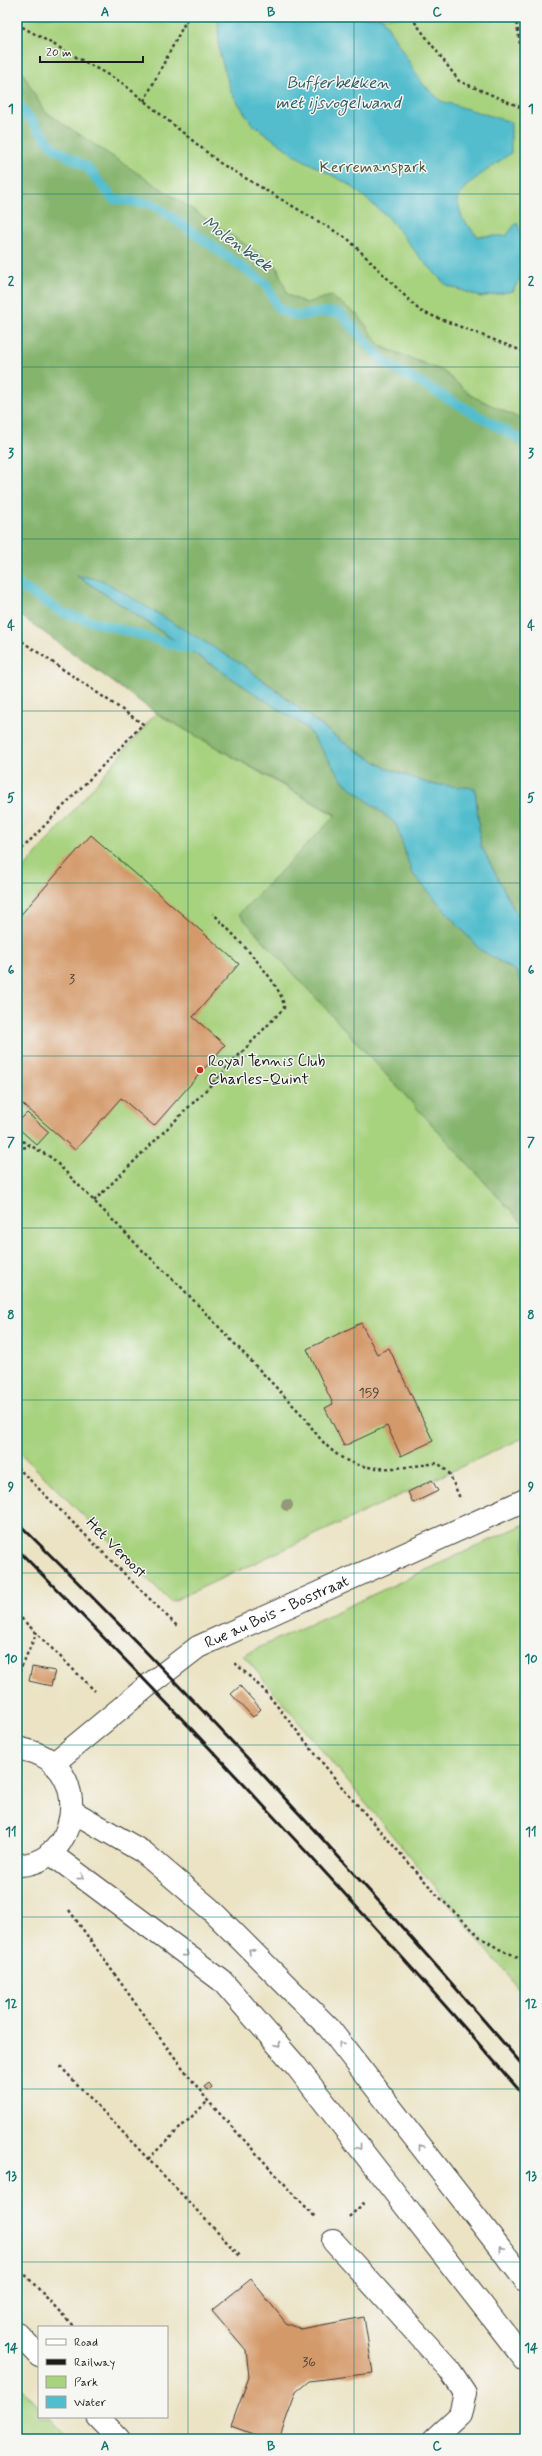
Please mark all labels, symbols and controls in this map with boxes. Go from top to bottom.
text: A [101,4,109,21]
text: B [267,4,276,21]
text: C [432,4,442,21]
scale bar [40,38,143,64]
text: 20 m [46,45,72,61]
water label: Bufferbekken met ijsvogelwand [276,72,403,116]
text: 1 [8,101,14,118]
text: 1 [528,101,534,118]
park label: Kerremanspark [319,157,427,178]
water label: Molenbeek [198,211,277,278]
text: 2 [8,273,15,290]
text: 2 [528,273,535,290]
text: 3 [8,445,14,462]
text: 3 [528,445,534,462]
text: 4 [7,618,15,635]
text: 4 [527,618,535,635]
text: 5 [7,790,15,807]
text: 5 [527,790,535,807]
text: 6 [8,962,15,979]
text: 6 [528,962,535,979]
house number: 3 [69,970,75,988]
place label: Royal Tennis Club Charles-Quint [208,1051,326,1090]
marker: Royal Tennis Club Charles-Quint [195,1065,205,1075]
text: 7 [7,1134,15,1151]
text: 7 [527,1134,535,1151]
text: 8 [7,1307,15,1324]
text: 8 [527,1307,535,1324]
house number: 159 [358,1384,380,1402]
text: 9 [8,1479,15,1496]
text: 9 [528,1479,535,1496]
street label: Het Veroost [81,1513,151,1583]
street label: Rue au Bois - Bosstraat [201,1570,352,1653]
text: 10 [4,1651,18,1668]
text: 10 [524,1651,538,1668]
text: 11 [5,1824,17,1841]
text: 11 [525,1824,537,1841]
one-way arrow [77,1872,84,1879]
one-way arrow [248,1948,256,1956]
one-way arrow [181,1950,188,1957]
text: 12 [5,1996,17,2013]
text: 12 [525,1996,537,2013]
one-way arrow [273,2041,280,2048]
one-way arrow [339,2042,346,2049]
one-way arrow [354,2142,361,2149]
one-way arrow [419,2144,426,2151]
text: 13 [5,2168,17,2185]
text: 13 [525,2168,537,2185]
one-way arrow [499,2247,506,2254]
legend [38,2326,168,2418]
text: Road [74,2335,98,2351]
text: 14 [4,2340,18,2357]
text: 14 [524,2340,538,2357]
house number: 36 [302,2353,316,2371]
text: Railway [74,2355,116,2371]
text: Park [74,2375,98,2391]
text: Water [74,2395,106,2411]
text: A [101,2438,109,2455]
text: B [267,2438,276,2455]
text: C [432,2438,442,2455]

